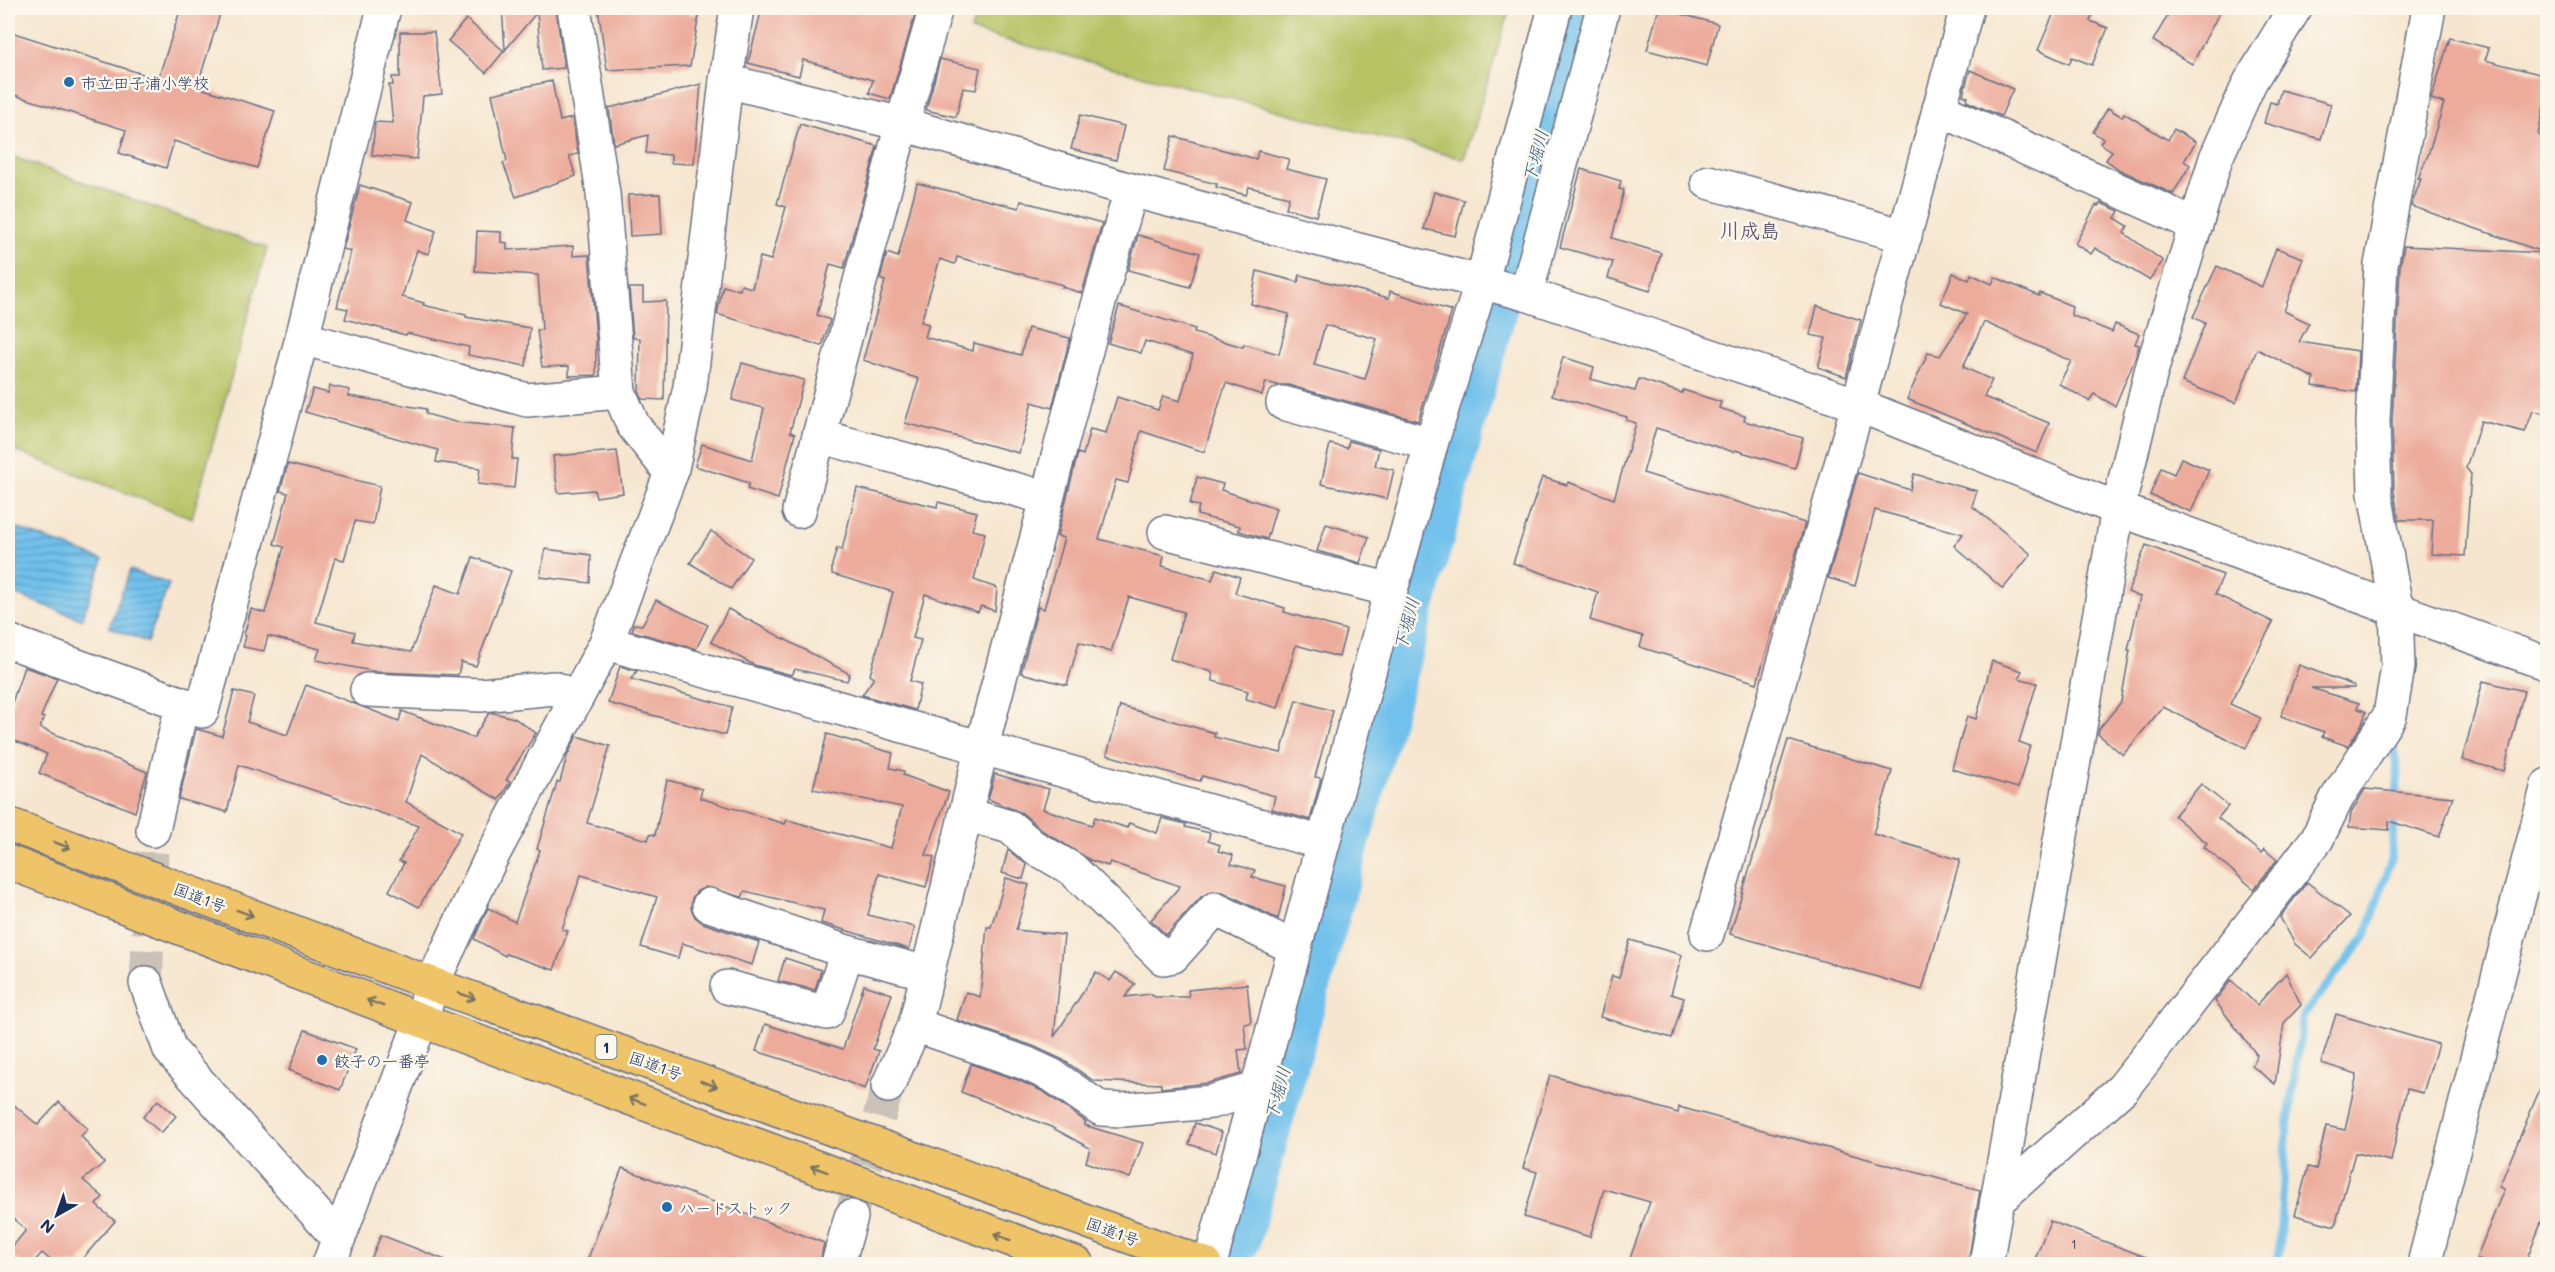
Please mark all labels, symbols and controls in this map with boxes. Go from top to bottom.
place label: 市立田子浦小学校 [81,72,209,93]
marker: 市立田子浦小学校 [62,75,76,89]
water label: 下堀川 [1516,127,1554,185]
district label: 川成島 [1720,217,1780,243]
water label: 下堀川 [1387,595,1425,653]
one-way arrow [52,840,71,851]
street label: 国道1号 [170,877,230,917]
one-way arrow [235,909,254,920]
one-way arrow [457,992,476,1003]
one-way arrow [367,997,385,1008]
road number: 1 [596,1035,616,1059]
street label: 国道1号 [626,1046,686,1084]
place label: 餃子の一番亭 [334,1050,430,1071]
marker: 餃子の一番亭 [315,1053,329,1067]
water label: 下堀川 [1258,1064,1296,1122]
one-way arrow [699,1080,718,1091]
one-way arrow [628,1095,647,1106]
one-way arrow [811,1163,829,1174]
north arrow [27,1185,87,1245]
place label: ハードストック [679,1197,792,1218]
marker: ハードストック [660,1200,674,1214]
street label: 国道1号 [1083,1212,1143,1250]
text: N [36,1215,58,1239]
one-way arrow [993,1230,1012,1241]
house number: 1 [2071,1234,2077,1253]

